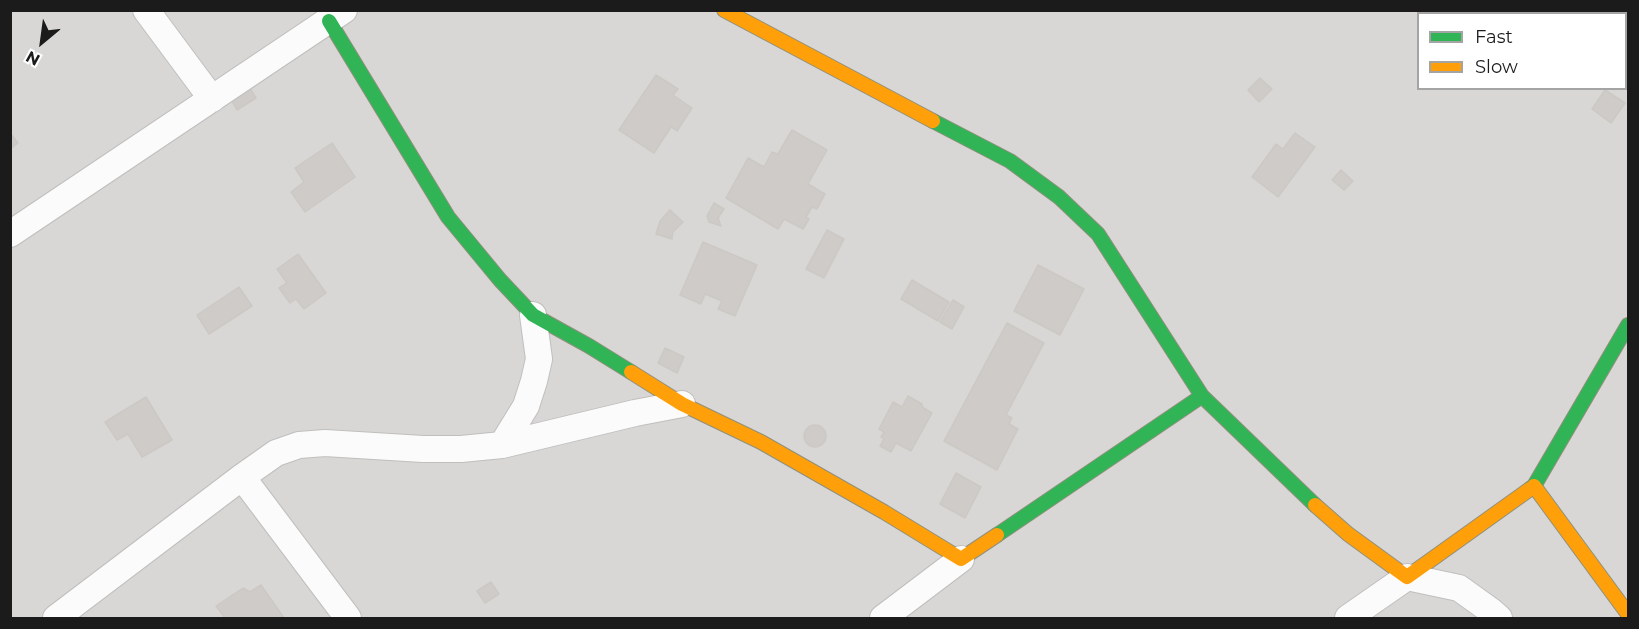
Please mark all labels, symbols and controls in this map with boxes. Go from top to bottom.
north arrow [12,12,72,72]
legend [1417,12,1627,90]
text: Fast [1475,26,1513,48]
text: N [23,47,43,70]
text: Slow [1475,56,1518,78]

